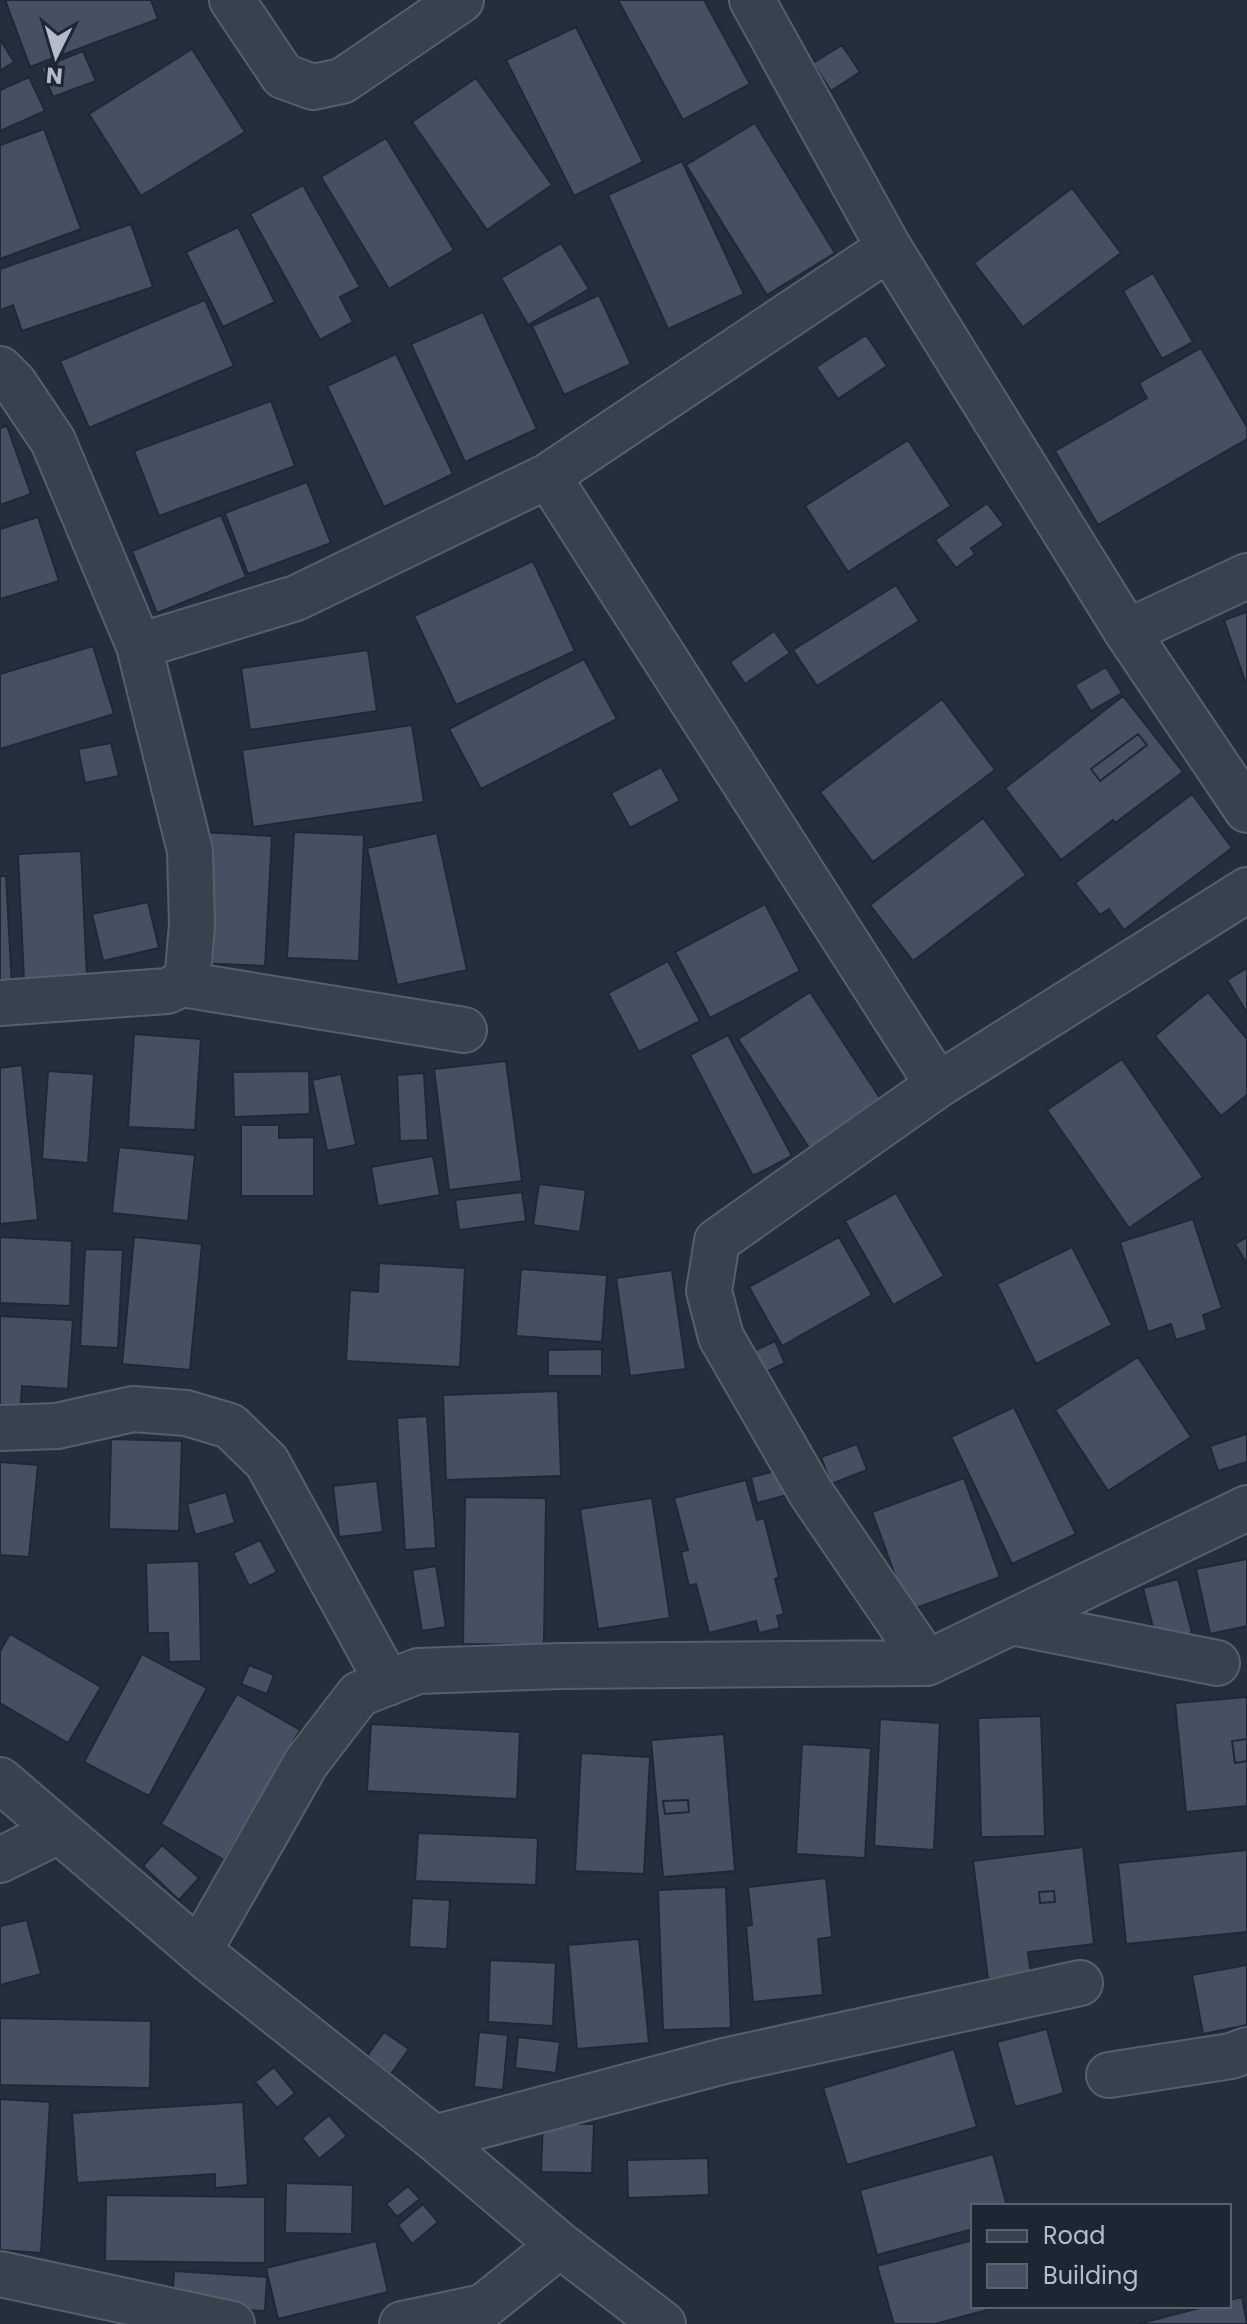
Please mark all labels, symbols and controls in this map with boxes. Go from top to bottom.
north arrow [16,16,96,96]
text: N [45,59,64,92]
legend [971,2204,1231,2308]
text: Road [1043,2219,1105,2252]
text: Building [1043,2259,1139,2292]

